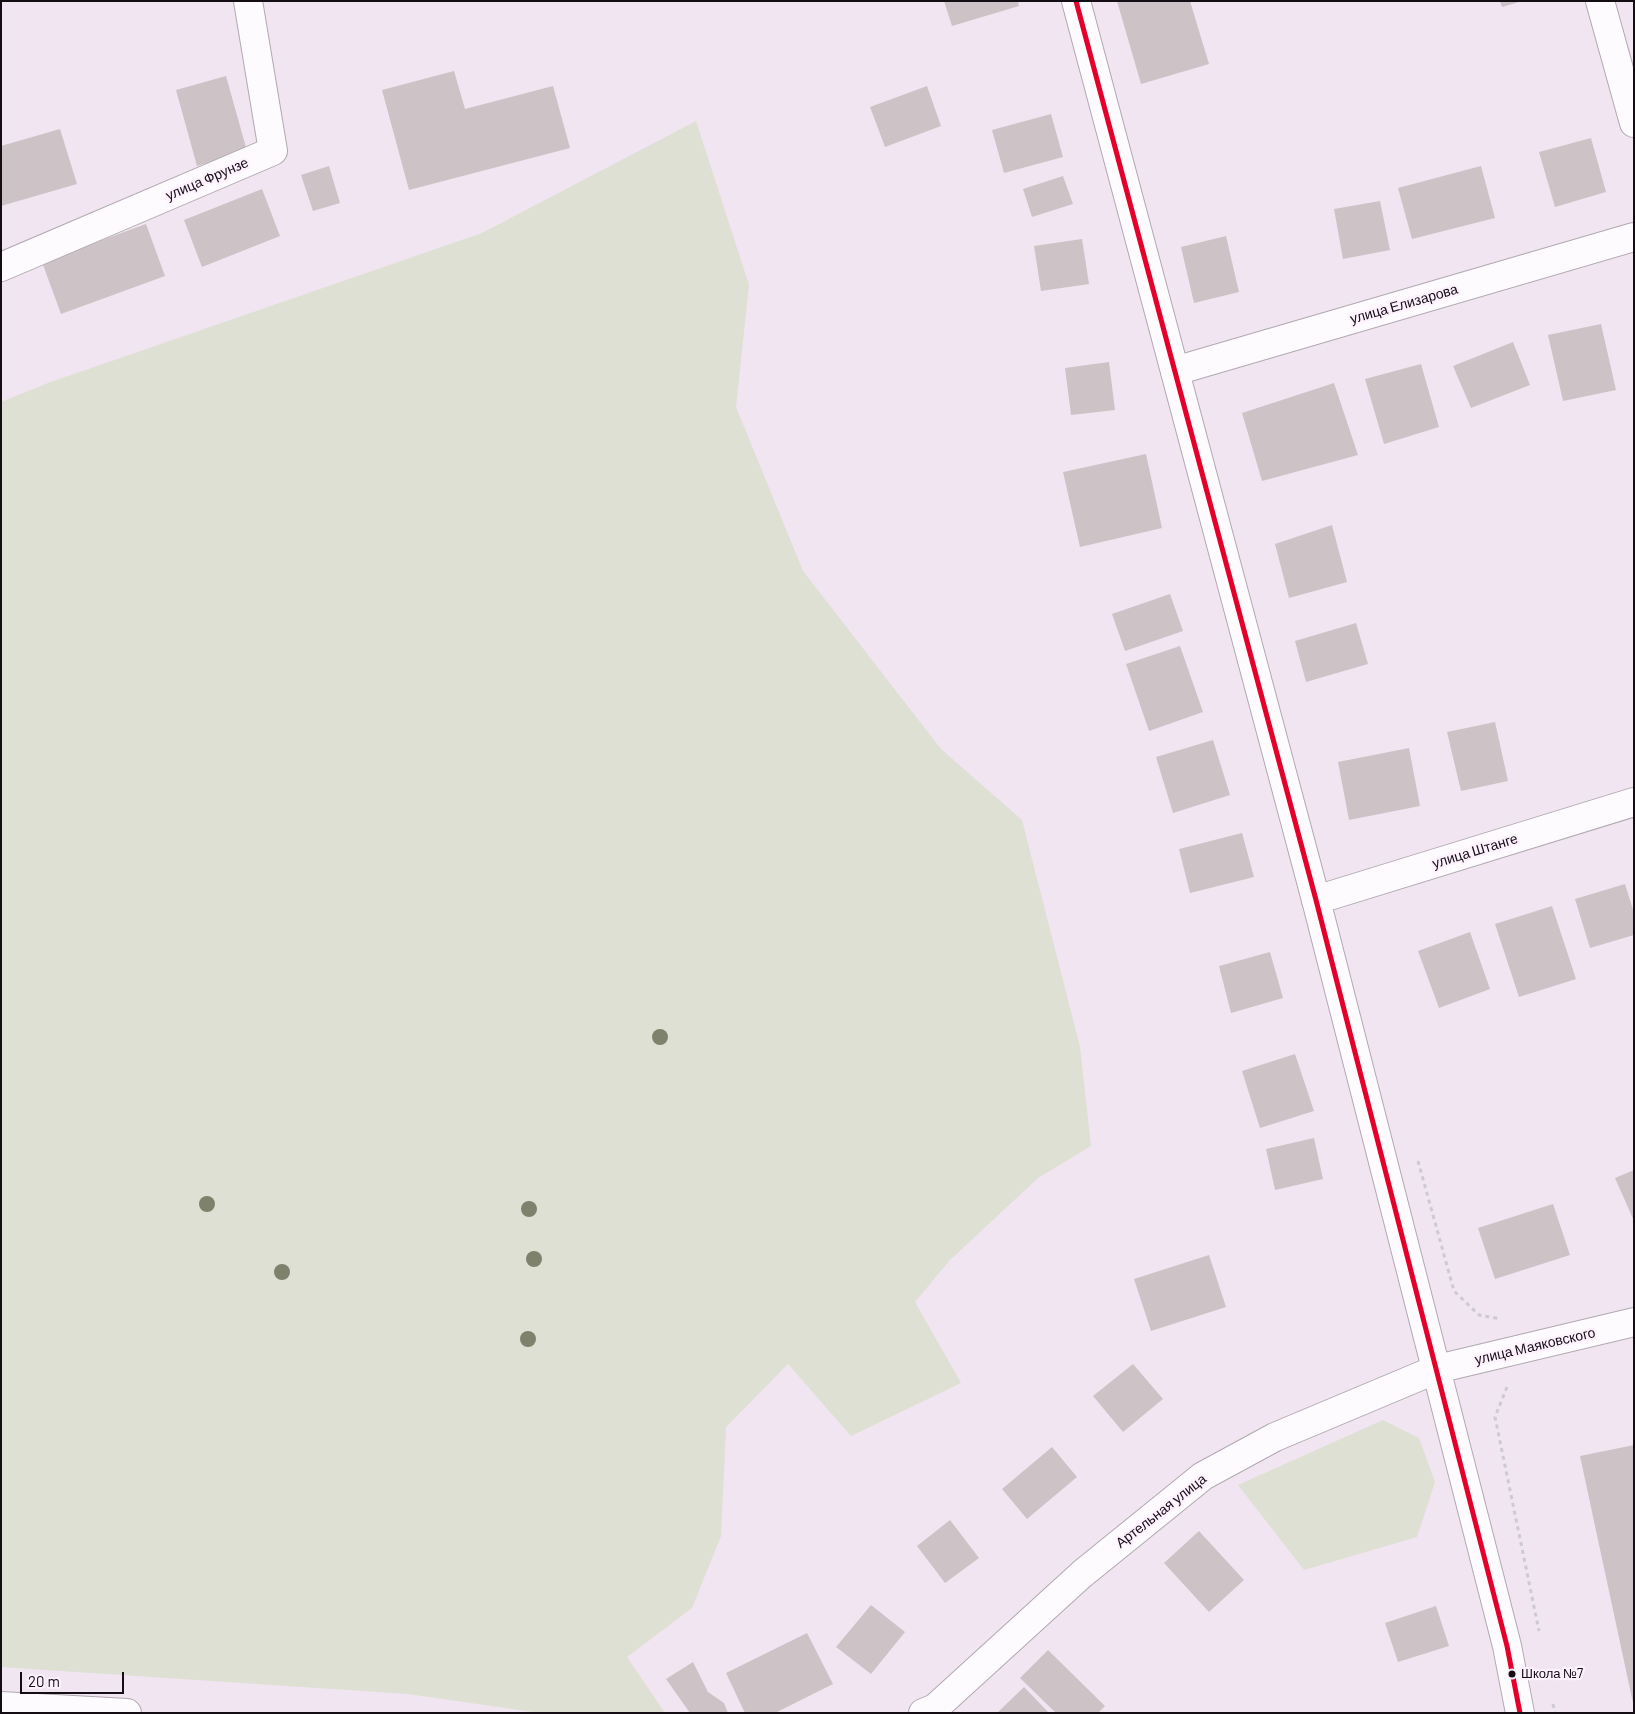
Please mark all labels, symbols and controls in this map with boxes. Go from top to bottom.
street label: улица Фрунзе [163,154,251,204]
street label: улица Елизарова [1348,281,1460,327]
street label: улица Штанге [1430,830,1520,872]
street label: улица Маяковского [1473,1324,1597,1368]
street label: Артельная улица [1112,1470,1210,1552]
scale bar [22,1662,126,1694]
place label: Школа №7 [1521,1666,1583,1682]
marker: Школа №7 [1507,1669,1517,1679]
text: 20 m [28,1672,60,1690]

